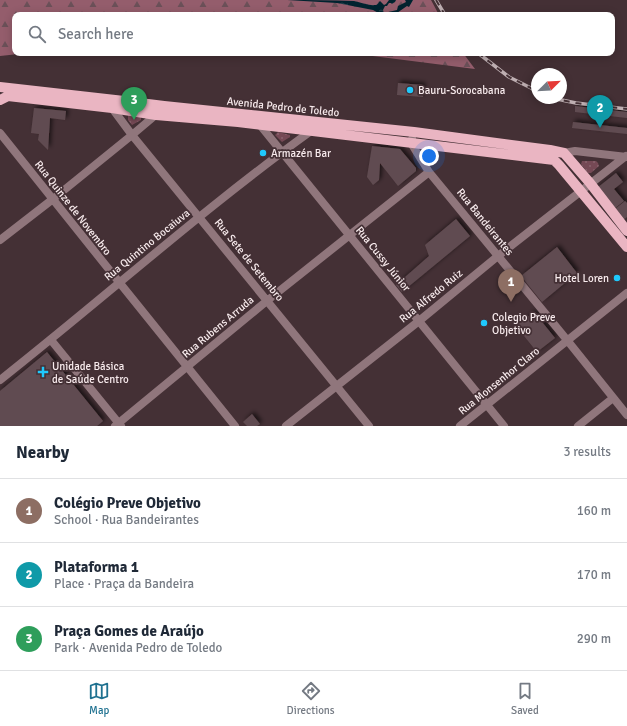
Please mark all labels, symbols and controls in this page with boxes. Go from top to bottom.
search box [12,12,615,56]
icon: search [26,23,48,45]
text: Search here [58,25,134,43]
north arrow [531,68,567,104]
place label: Bauru-Sorocabana [418,84,506,97]
marker: Bauru-Sorocabana [405,85,415,95]
pin: 3 [121,87,147,120]
street label: Avenida Pedro de Toledo [226,95,340,119]
pin: 2 [587,95,613,128]
your location [419,146,439,166]
place label: Armazén Bar [271,147,331,160]
marker: Armazén Bar [258,148,268,158]
street label: Rua Quinze de Novembro [32,158,114,258]
street label: Rua Bandeirantes [454,186,516,258]
street label: Rua Quintino Bocaiuva [102,206,193,283]
street label: Rua Sete de Setembro [212,216,286,304]
street label: Rua Cussy Júnior [353,224,413,294]
street label: Rua Alfredo Ruiz [397,266,465,325]
pin: 1 [498,269,524,302]
place label: Hotel Loren [555,272,609,285]
marker: Hotel Loren [612,273,622,283]
street label: Rua Rubens Arruda [180,293,257,361]
place label: Colegio Preve Objetivo [492,311,555,337]
marker: Colegio Preve Objetivo [479,318,489,328]
street label: Rua Monsenhor Claro [456,344,542,418]
place label: Unidade Básica de Saúde Centro [52,360,129,386]
marker: Unidade Básica de Saúde Centro [37,366,49,378]
text: Nearby [16,442,69,463]
text: 3 results [563,444,611,460]
text: Colégio Preve Objetivo [54,494,201,512]
text: 1 [25,503,33,519]
text: 160 m [577,503,611,519]
text: School · Rua Bandeirantes [54,512,199,528]
text: Plataforma 1 [54,558,139,576]
text: 2 [25,567,33,583]
text: 170 m [577,567,611,583]
text: Place · Praça da Bandeira [54,576,194,592]
text: Praça Gomes de Araújo [54,622,204,640]
text: 3 [25,631,33,647]
text: 290 m [577,631,611,647]
text: Park · Avenida Pedro de Toledo [54,640,222,656]
tab: Map [88,680,110,717]
tab: Directions [287,680,335,717]
tab: Saved [511,680,539,717]

